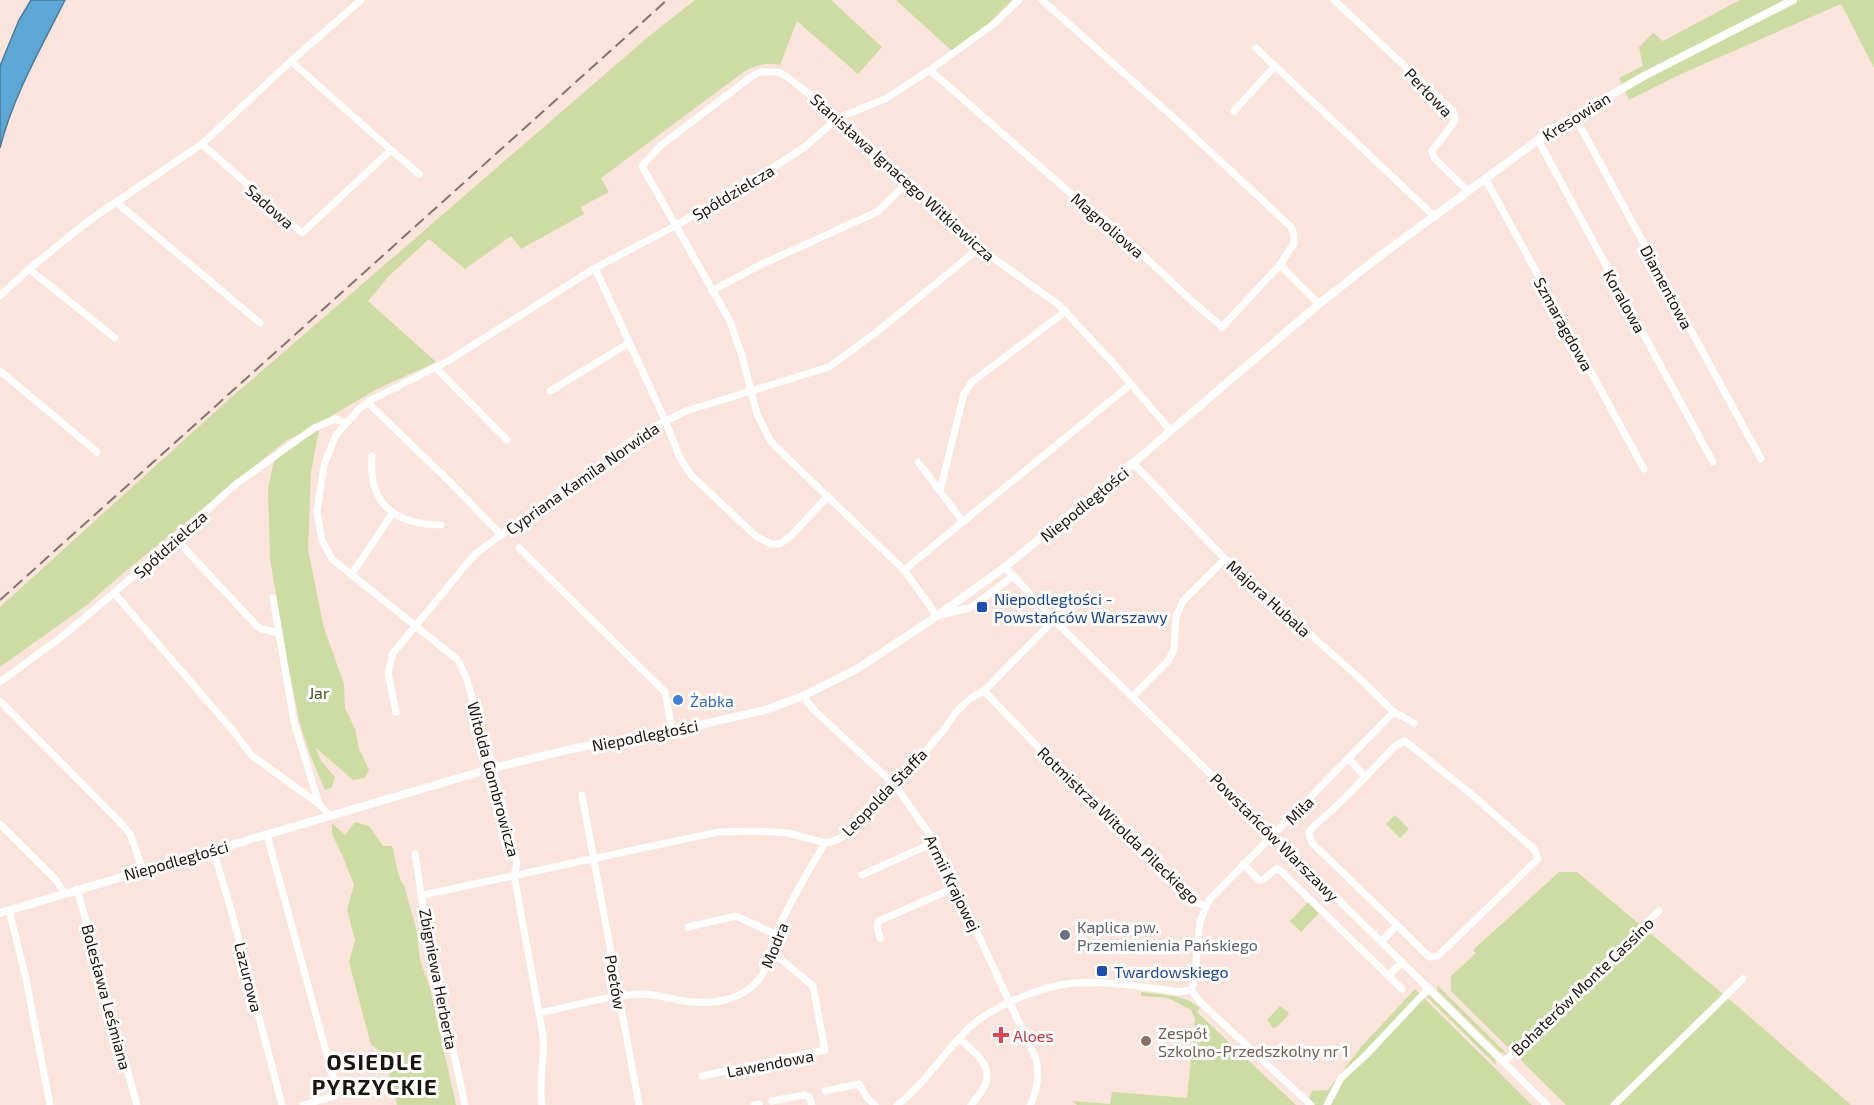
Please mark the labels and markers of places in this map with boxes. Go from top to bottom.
place label: Niepodległości - Powstańców Warszawy [994,589,1168,626]
marker: Niepodległości - Powstańców Warszawy [975,600,989,614]
place label: Żabka [690,691,734,710]
marker: Żabka [671,693,685,707]
place label: Kaplica pw. Przemienienia Pańskiego [1077,917,1258,954]
marker: Kaplica pw. Przemienienia Pańskiego [1058,928,1072,942]
place label: Twardowskiego [1114,962,1229,981]
marker: Twardowskiego [1095,964,1109,978]
place label: Zespół Szkolno-Przedszkolny nr 1 [1158,1023,1349,1060]
place label: Aloes [1013,1026,1054,1045]
marker: Aloes [994,1028,1008,1042]
marker: Zespół Szkolno-Przedszkolny nr 1 [1139,1034,1153,1048]

